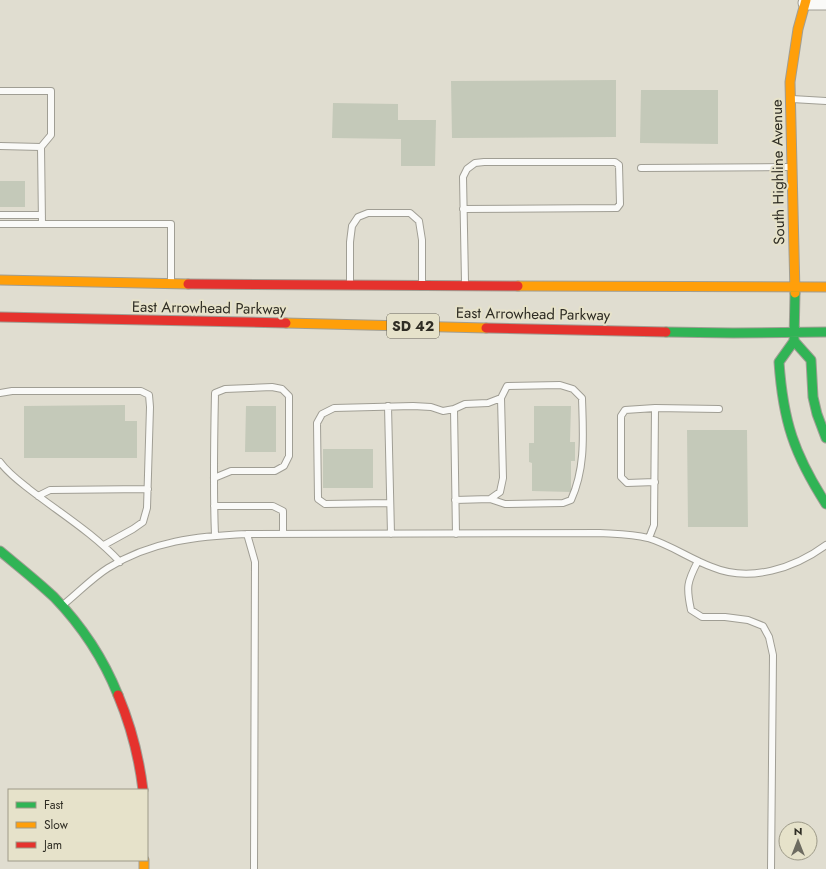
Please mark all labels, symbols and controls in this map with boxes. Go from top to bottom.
street label: South Highline Avenue [766,99,790,245]
street label: East Arrowhead Parkway [132,296,287,320]
street label: East Arrowhead Parkway [456,302,611,326]
road number: SD 42 [387,314,439,338]
legend [8,789,148,861]
text: Fast [44,796,63,814]
text: Slow [44,816,69,834]
north arrow [778,821,818,861]
text: N [794,823,802,839]
text: Jam [42,836,62,854]

